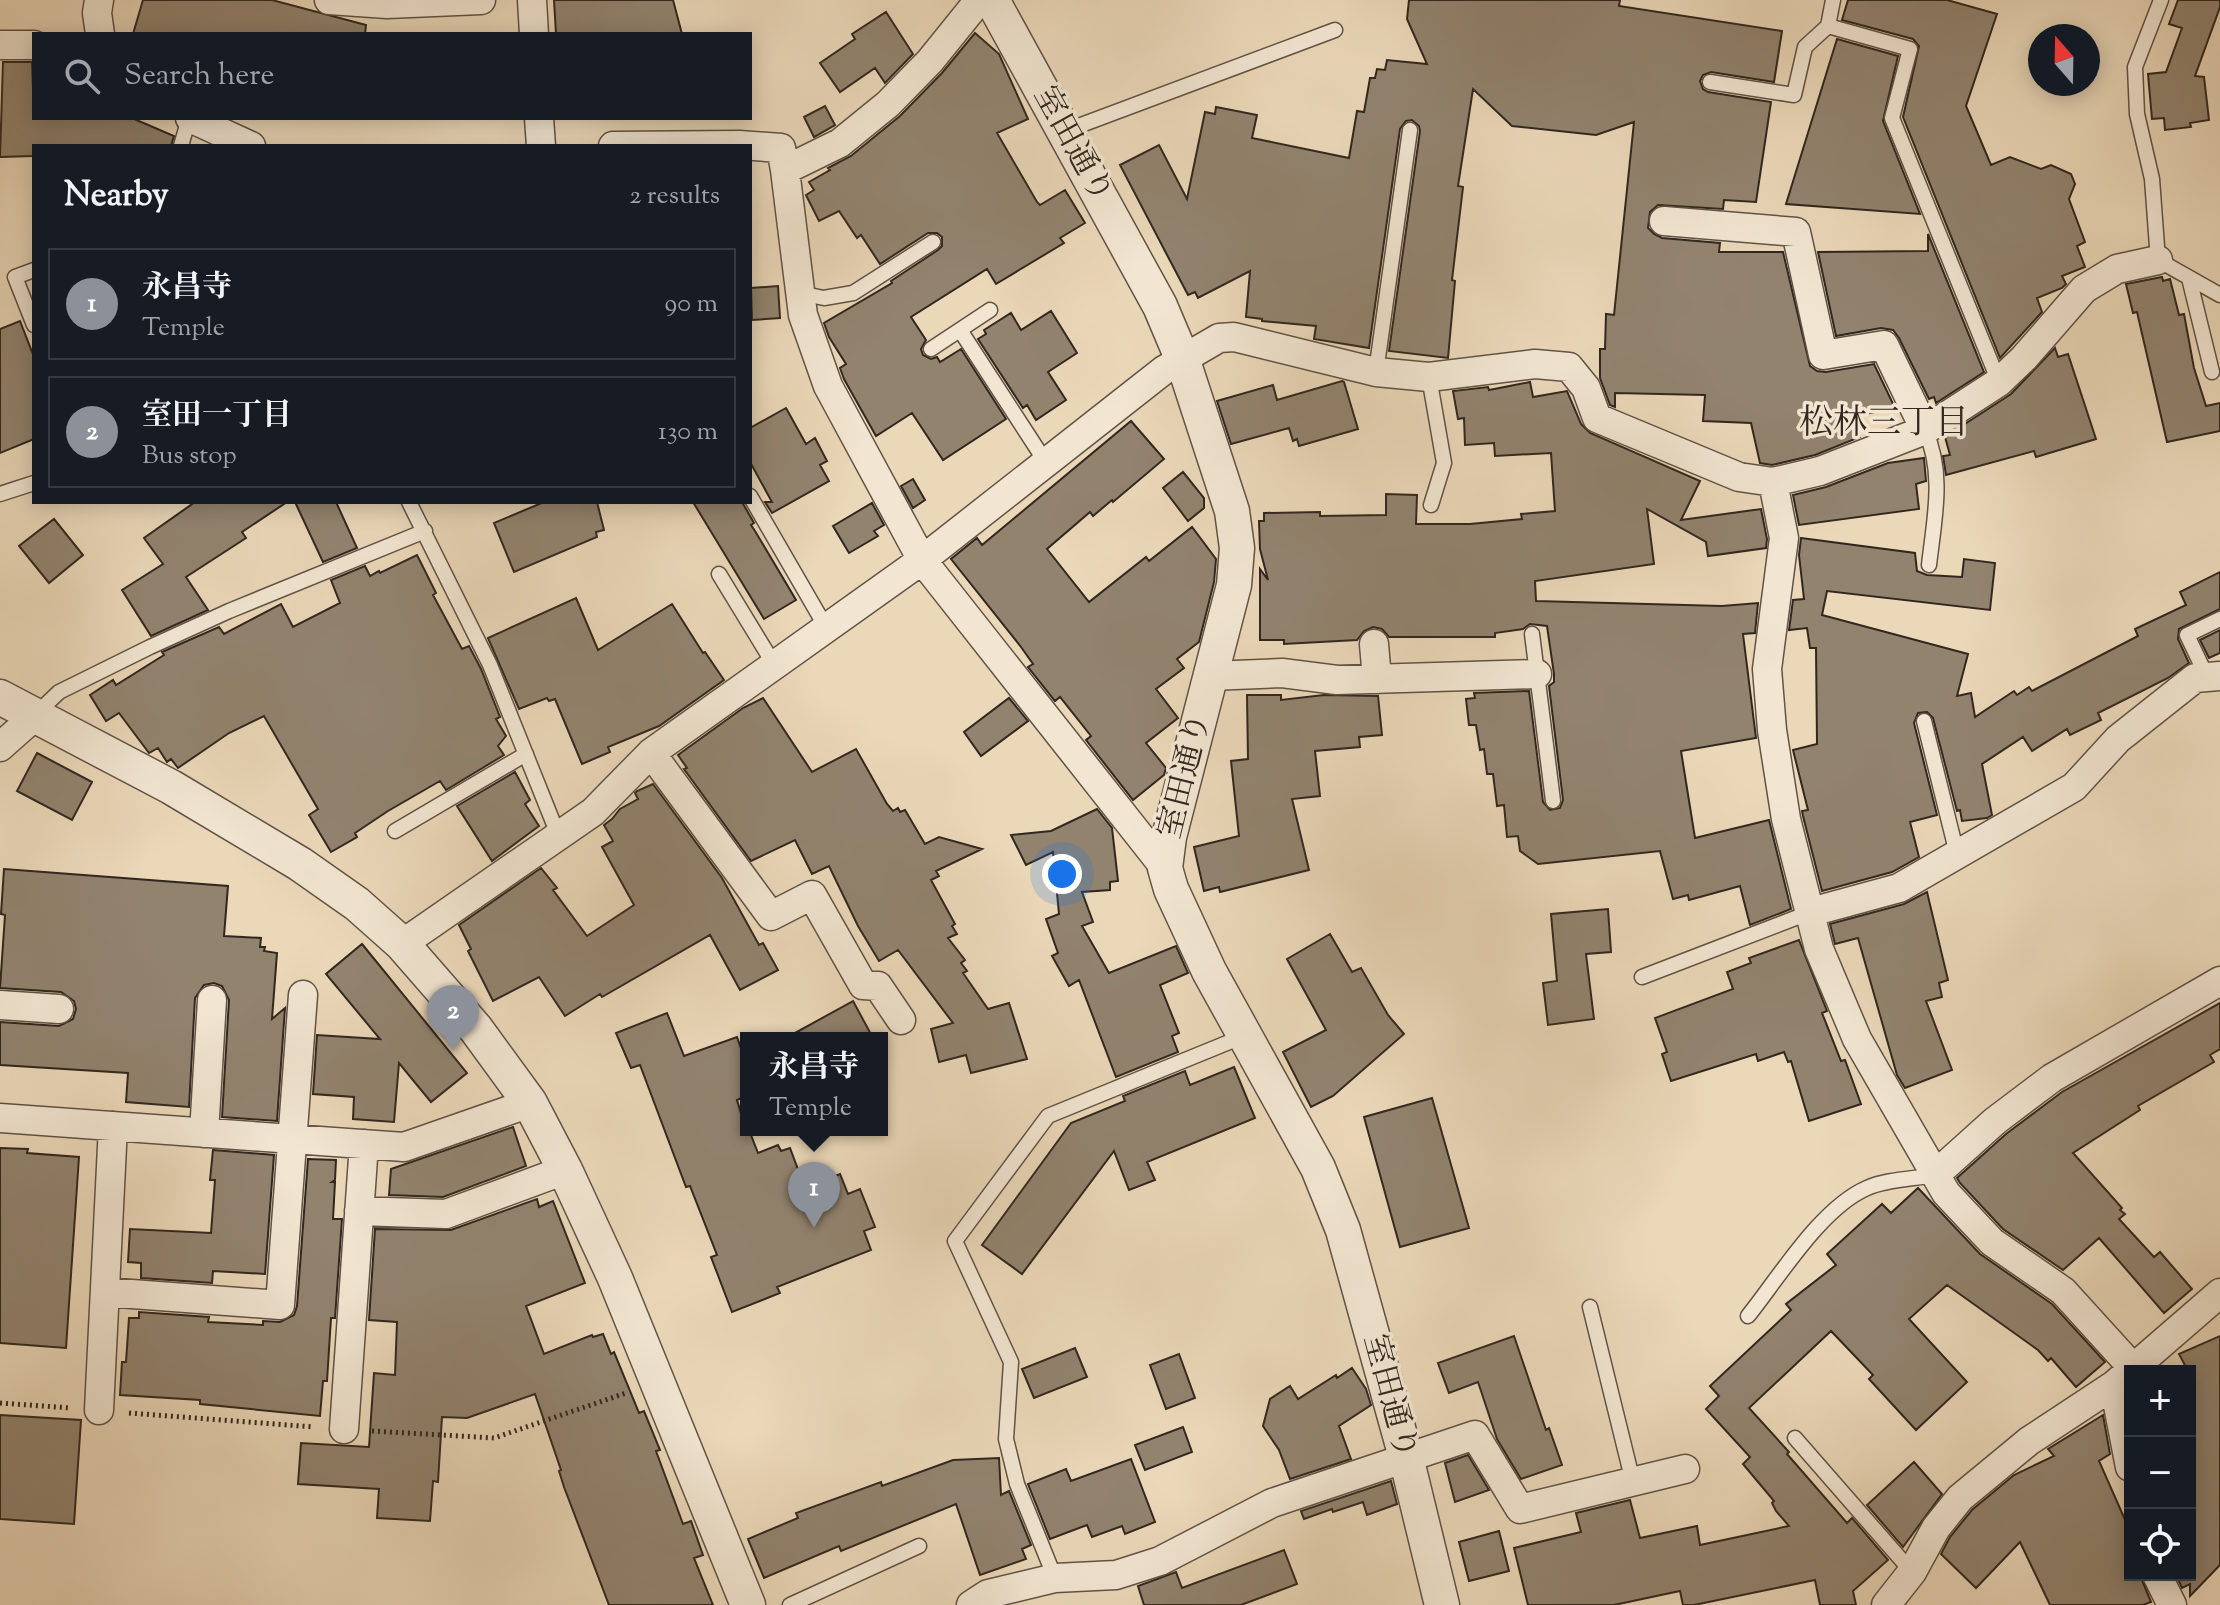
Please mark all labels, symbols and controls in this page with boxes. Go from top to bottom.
north arrow [2028,24,2100,96]
search box [32,32,752,120]
icon: search [60,54,104,98]
text: Search here [124,55,274,98]
street label: 室田通り [1021,78,1123,212]
text: Nearby [64,172,169,221]
text: 2 results [629,178,720,215]
text: 永昌寺 [142,267,232,310]
text: 1 [88,286,96,323]
text: 90 m [665,286,718,323]
text: Temple [142,310,225,347]
text: 室田一丁目 [142,395,292,438]
district label: 松林三丁目 [1799,400,1969,449]
text: 2 [86,414,98,451]
text: 130 m [658,414,718,451]
text: Bus stop [142,438,237,475]
street label: 室田通り [1148,708,1224,844]
your location [1042,854,1082,894]
pin: 2 [427,985,479,1051]
popup [740,1032,888,1136]
text: 永昌寺 [769,1047,859,1090]
text: Temple [769,1090,852,1127]
pin: 1 [788,1162,840,1228]
street label: 室田通り [1350,1329,1428,1465]
map controls [2124,1365,2196,1581]
button: + [2124,1365,2196,1437]
button: − [2124,1437,2196,1509]
button: locate [2124,1509,2196,1581]

